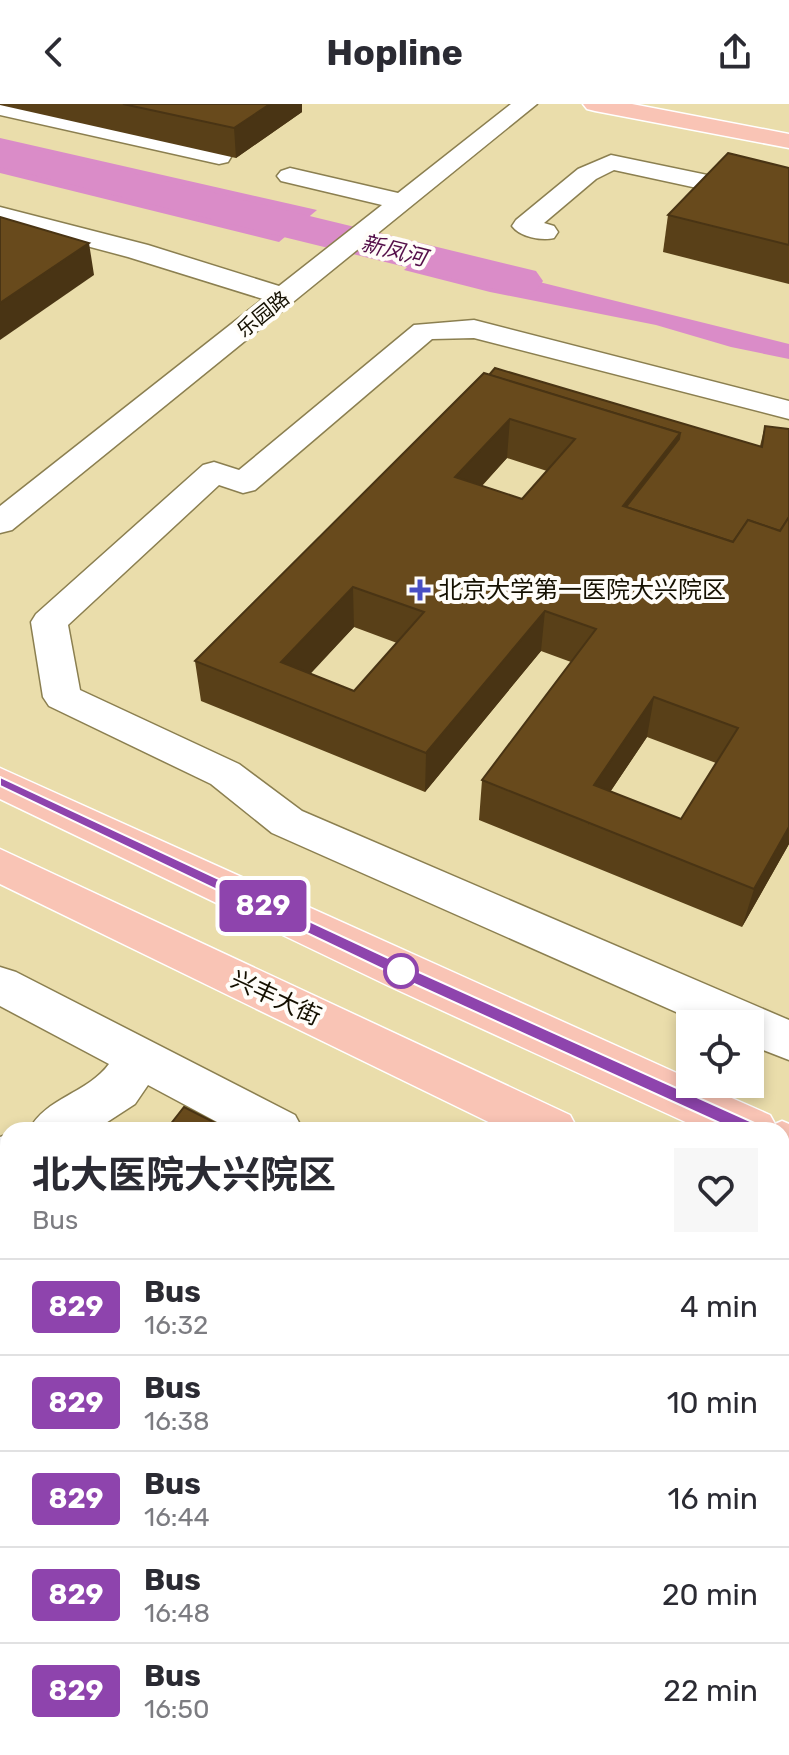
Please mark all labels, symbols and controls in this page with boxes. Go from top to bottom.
icon: back [32,30,76,74]
icon: share [713,30,757,74]
text: Hopline [326,31,463,74]
water label: 新凤河 [359,229,433,273]
street label: 乐园路 [232,286,294,342]
place label: 北京大学第一医院大兴院区 [438,576,726,604]
marker: 北京大学第一医院大兴院区 [409,579,431,601]
line badge: 829 [217,880,309,932]
text: 829 [235,889,291,922]
unlabelled marker [384,954,418,988]
street label: 兴丰大街 [227,965,325,1031]
map controls [676,1010,764,1098]
button: locate [676,1010,764,1098]
button: heart [674,1148,758,1232]
text: 北大医院大兴院区 [32,1152,336,1198]
text: Bus [32,1205,78,1236]
text: Bus [144,1274,201,1310]
text: 4 min [680,1289,758,1325]
text: 829 [48,1290,104,1323]
text: 16:32 [144,1310,208,1341]
text: Bus [144,1370,201,1406]
text: 10 min [667,1385,758,1421]
text: 829 [48,1386,104,1419]
text: 16:38 [144,1406,210,1437]
text: Bus [144,1466,201,1502]
text: 16 min [668,1481,758,1517]
text: 829 [48,1482,104,1515]
text: 16:44 [144,1502,210,1533]
text: Bus [144,1562,201,1598]
text: 20 min [662,1577,758,1613]
text: 829 [48,1578,104,1611]
text: 16:48 [144,1598,210,1629]
text: Bus [144,1658,201,1694]
text: 22 min [663,1673,758,1709]
text: 829 [48,1674,104,1707]
text: 16:50 [144,1694,209,1725]

